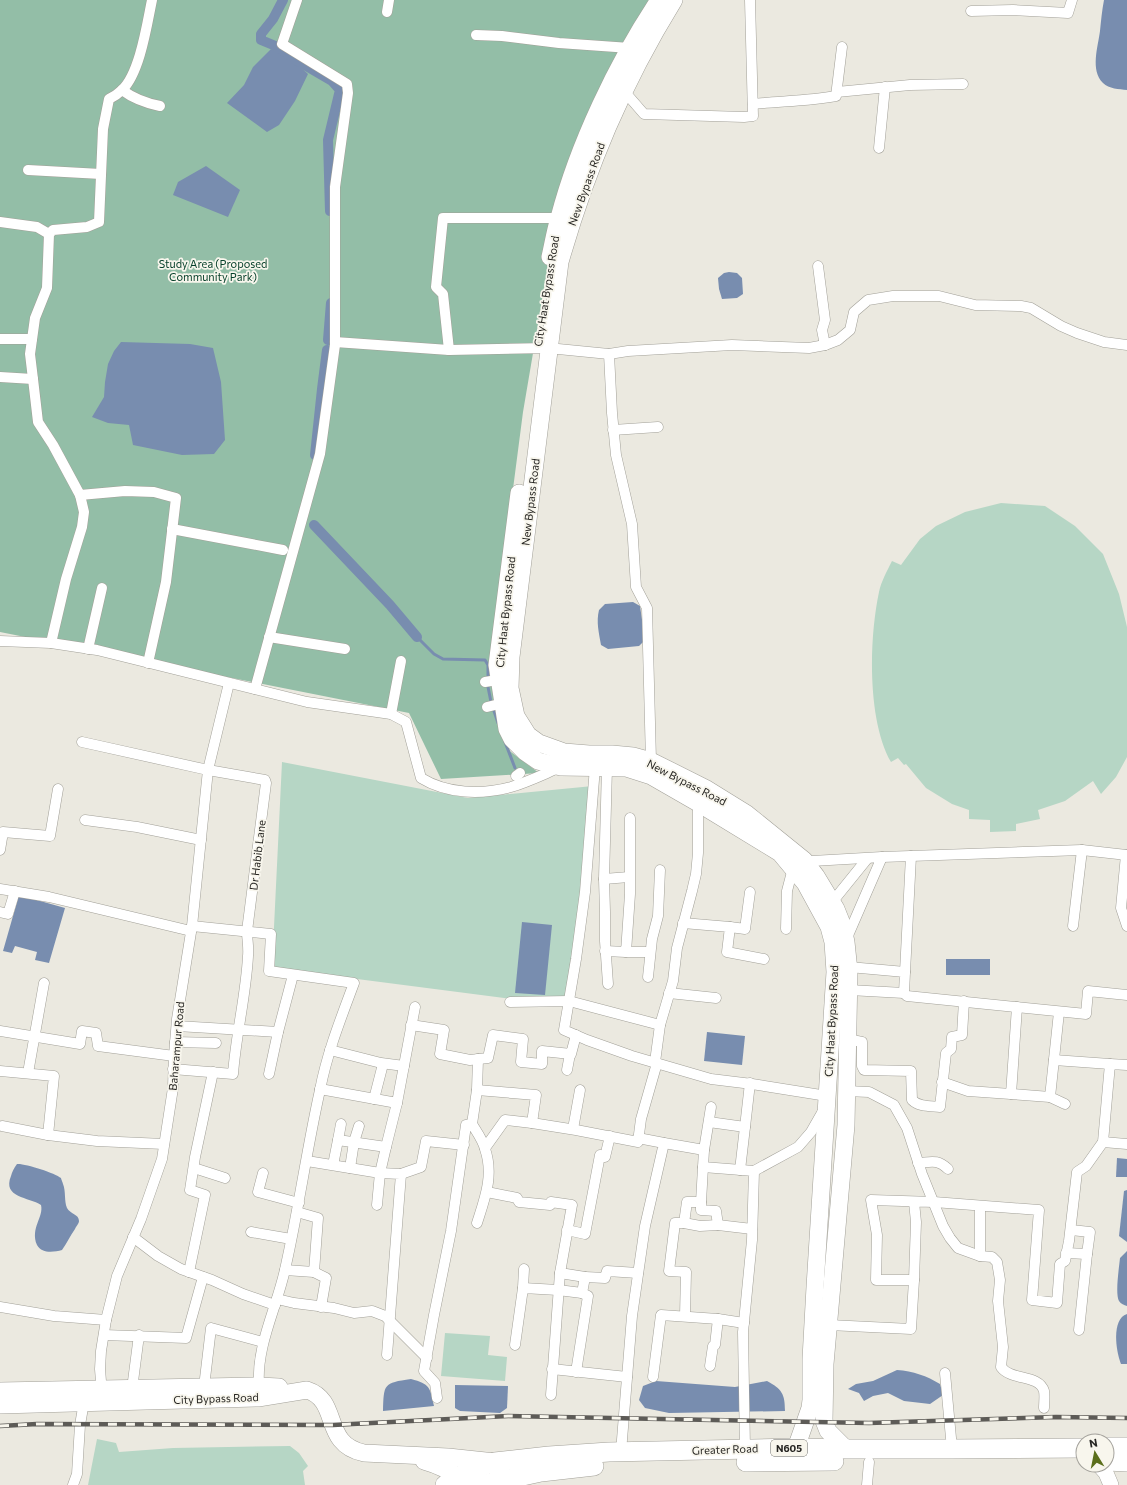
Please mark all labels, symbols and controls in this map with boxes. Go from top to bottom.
street label: New Bypass Road [565,141,607,227]
street label: City Haat Bypass Road [531,235,561,347]
park label: Study Area (Proposed Community Park) [159,257,267,283]
street label: New Bypass Road [518,458,542,546]
street label: City Haat Bypass Road [493,556,517,668]
street label: New Bypass Road [645,756,729,808]
street label: Dr Habib Lane [246,819,268,891]
street label: City Haat Bypass Road [822,965,840,1077]
street label: Baharampur Road [166,1001,186,1091]
street label: City Bypass Road [173,1390,259,1406]
north arrow [1075,1433,1115,1473]
text: N [1088,1436,1098,1450]
road number: N605 [771,1440,807,1456]
street label: Greater Road [692,1441,758,1457]

